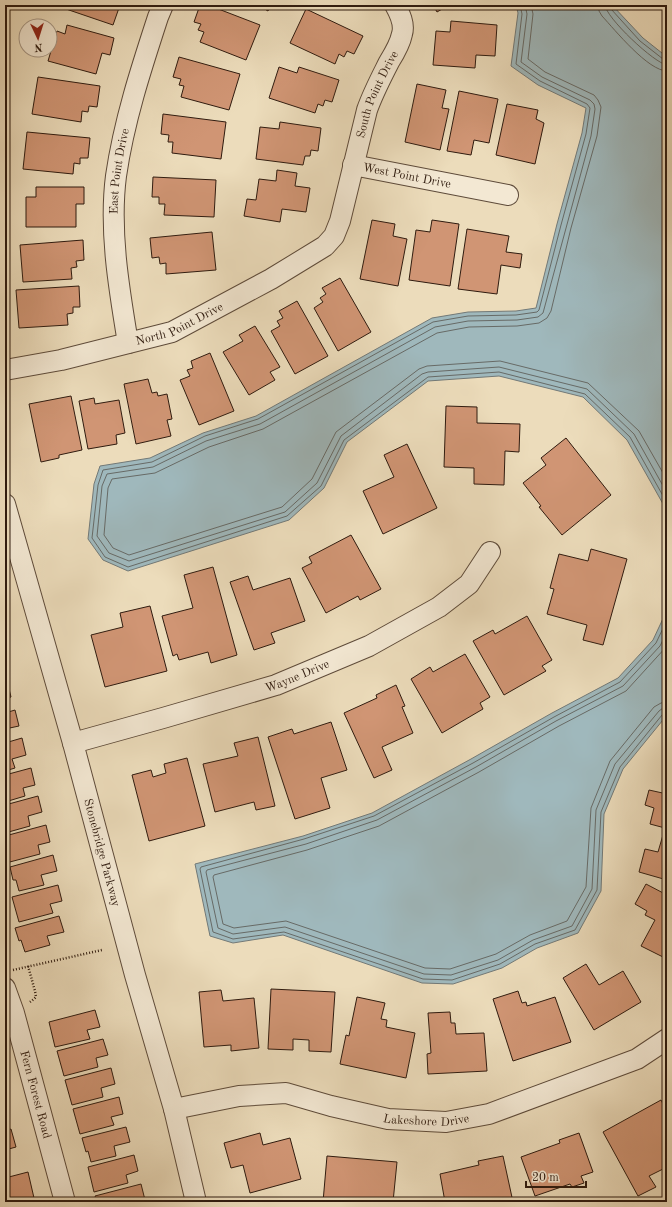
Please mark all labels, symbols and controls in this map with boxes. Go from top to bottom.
north arrow [18,18,58,58]
text: N [33,41,43,52]
street label: South Point Drive [355,49,401,139]
street label: East Point Drive [109,127,132,214]
street label: West Point Drive [362,162,452,191]
street label: North Point Drive [135,301,226,348]
street label: Wayne Drive [264,658,332,695]
street label: Stonebridge Parkway [81,798,122,909]
street label: Fern Forest Road [17,1049,53,1140]
street label: Lakeshore Drive [382,1113,471,1129]
scale bar [526,1163,586,1189]
text: 20 m [532,1172,559,1184]

